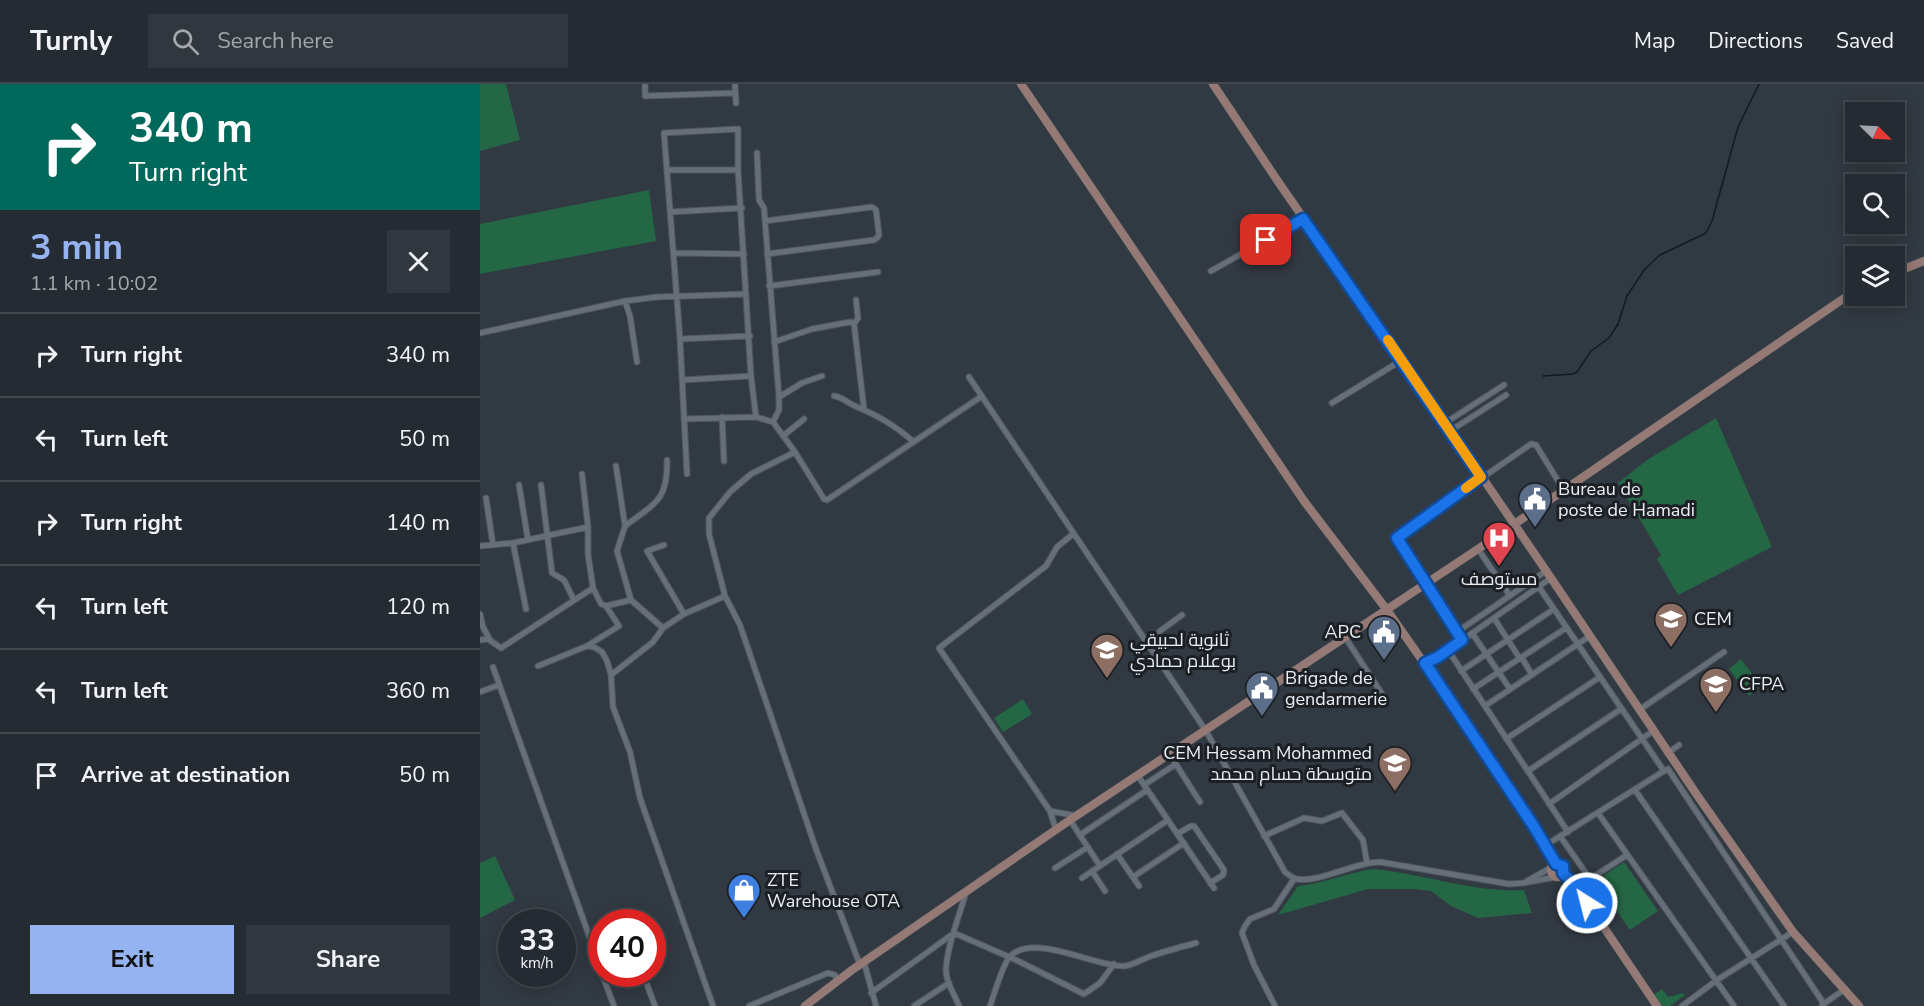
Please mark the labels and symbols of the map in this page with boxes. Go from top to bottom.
north arrow [1845,102,1905,162]
pin [1240,214,1291,265]
place label: Bureau de poste de Hamadi [1558,477,1695,522]
public building icon: Bureau de poste de Hamadi [1517,481,1553,528]
hospital icon: مستوصف [1481,520,1517,567]
place label: مستوصف [1461,567,1537,591]
school or university icon: CEM [1653,601,1689,648]
place label: CEM [1694,607,1732,631]
public building icon: APC [1366,614,1402,661]
place label: APC [1325,620,1361,644]
place label: ثانوية لحبيقي بوعلام حمادي [1130,628,1236,675]
school or university icon: ثانوية لحبيقي بوعلام حمادي [1089,632,1125,679]
place label: Brigade de gendarmerie [1285,666,1387,711]
school or university icon: CFPA [1698,666,1734,713]
public building icon: Brigade de gendarmerie [1244,670,1280,717]
place label: CFPA [1739,672,1784,696]
place label: CEM Hessam Mohammed متوسطة حسام محمد [1163,741,1372,786]
school or university icon: CEM Hessam Mohammed متوسطة حسام محمد [1377,745,1413,792]
place label: ZTE Warehouse OTA [767,868,900,913]
position arrow [1555,871,1619,935]
shop icon: ZTE Warehouse OTA [726,872,762,919]
speed limit sign: 40 [588,909,666,987]

